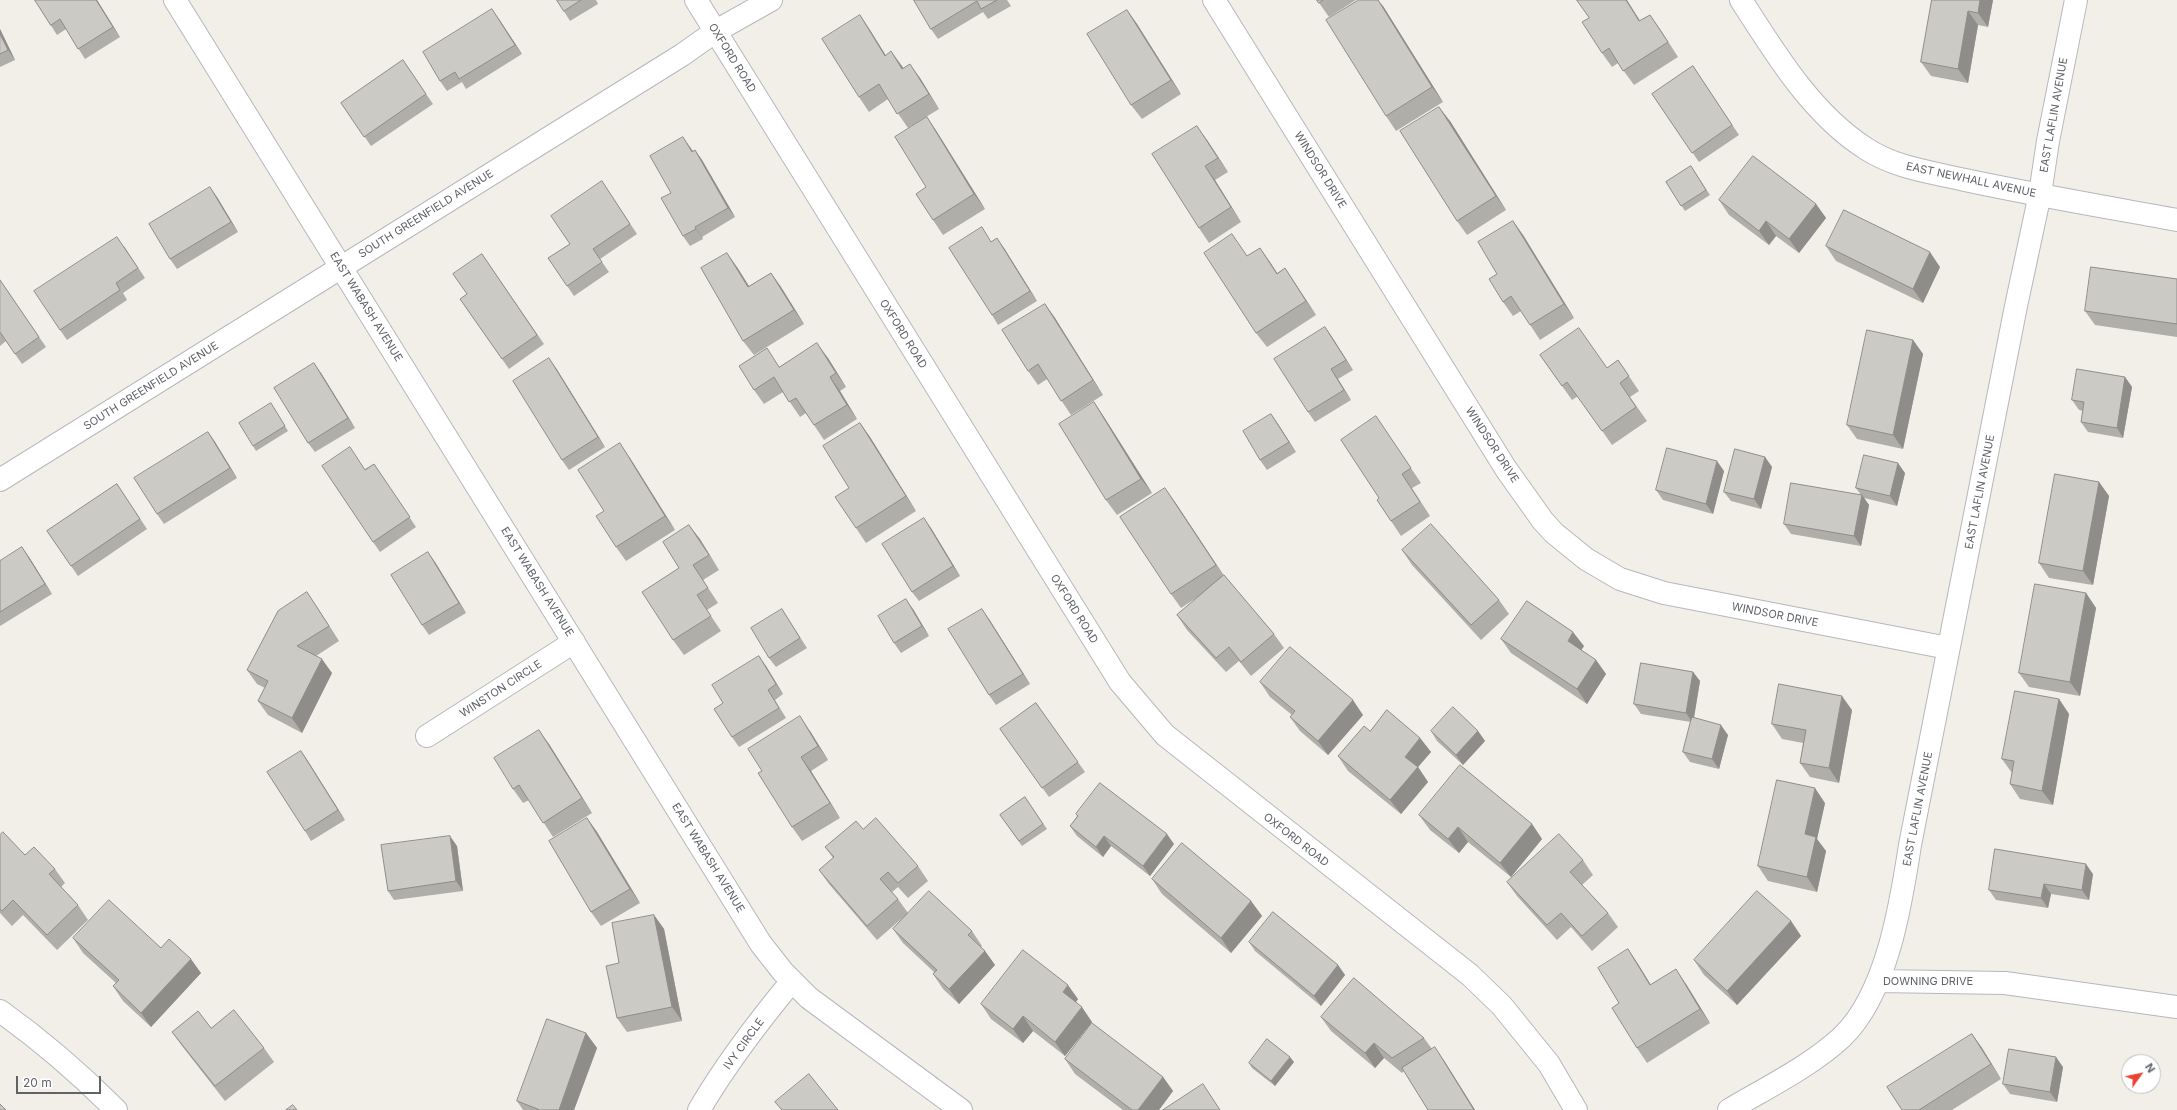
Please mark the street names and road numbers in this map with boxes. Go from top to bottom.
street label: OXFORD ROAD [705,21,759,95]
street label: EAST LAFLIN AVENUE [2037,57,2071,173]
street label: WINDSOR DRIVE [1291,129,1349,211]
street label: EAST NEWHALL AVENUE [1905,160,2037,200]
street label: SOUTH GREENFIELD AVENUE [356,167,496,261]
street label: EAST WABASH AVENUE [327,250,405,364]
street label: OXFORD ROAD [876,297,930,371]
street label: SOUTH GREENFIELD AVENUE [81,339,221,433]
street label: WINDSOR DRIVE [1463,405,1521,485]
street label: EAST LAFLIN AVENUE [1962,434,1998,550]
street label: EAST WABASH AVENUE [498,525,576,639]
street label: OXFORD ROAD [1047,572,1101,646]
street label: WINDSOR DRIVE [1731,600,1819,630]
street label: WINSTON CIRCLE [458,658,544,720]
street label: EAST LAFLIN AVENUE [1900,751,1936,867]
street label: EAST WABASH AVENUE [669,801,747,915]
street label: OXFORD ROAD [1261,810,1331,870]
street label: DOWNING DRIVE [1883,975,1973,989]
street label: IVY CIRCLE [721,1016,767,1072]

